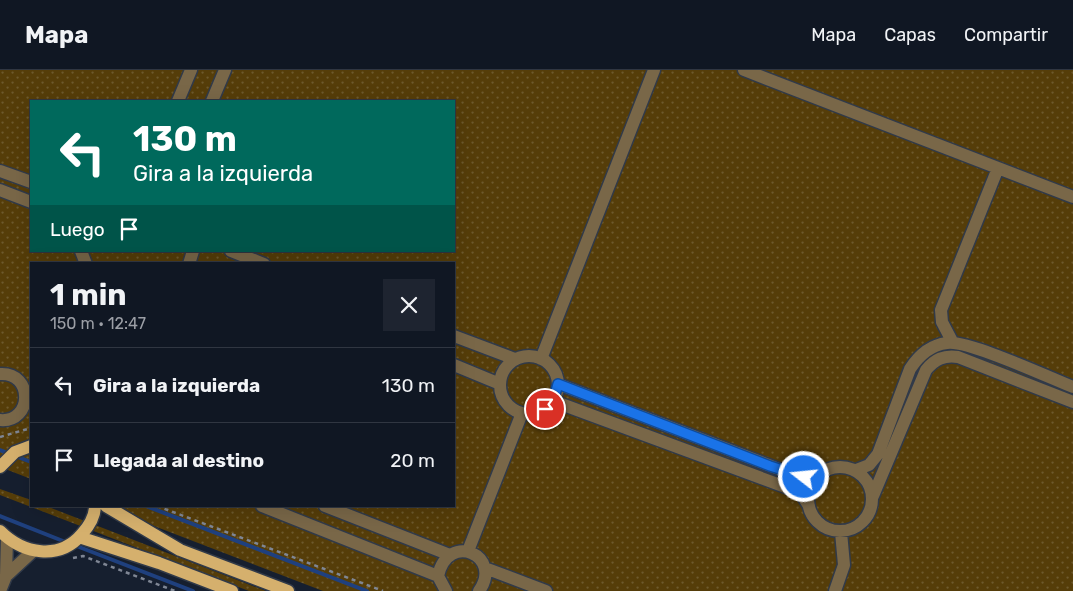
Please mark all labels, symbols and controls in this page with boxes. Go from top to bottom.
text: Mapa [25,21,88,49]
text: Mapa [811,24,856,46]
text: Capas [884,24,936,46]
text: Compartir [964,24,1048,46]
text: 130 m [133,118,237,160]
icon: left [50,120,115,185]
text: Gira a la izquierda [133,160,313,187]
icon: arrive [115,215,143,243]
text: Luego [50,218,105,241]
text: 1 min [50,277,127,313]
button: close [383,279,435,331]
text: 150 m · 12:47 [50,314,146,333]
icon: left [50,371,78,399]
text: Gira a la izquierda [93,374,260,397]
text: 130 m [382,374,435,397]
pin [524,388,566,430]
icon: arrive [531,395,559,423]
icon: arrive [50,446,78,474]
text: Llegada al destino [93,449,264,472]
text: 20 m [390,449,435,472]
position arrow [777,450,829,502]

